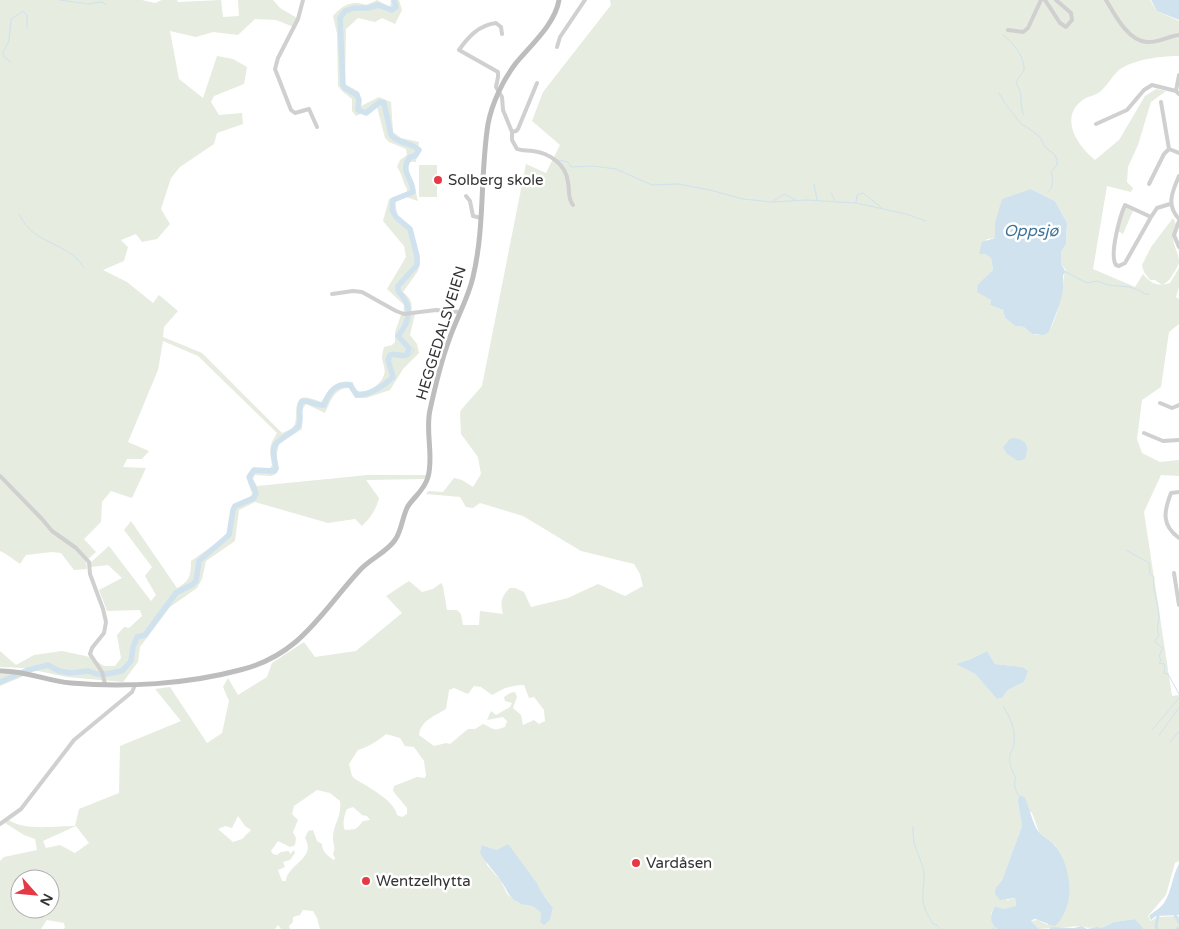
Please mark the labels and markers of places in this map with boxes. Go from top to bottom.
place label: Solberg skole [448,171,544,189]
marker: Solberg skole [432,174,444,186]
place label: Vardåsen [646,854,712,872]
marker: Vardåsen [630,857,642,869]
place label: Wentzelhytta [376,872,471,890]
marker: Wentzelhytta [360,875,372,887]

